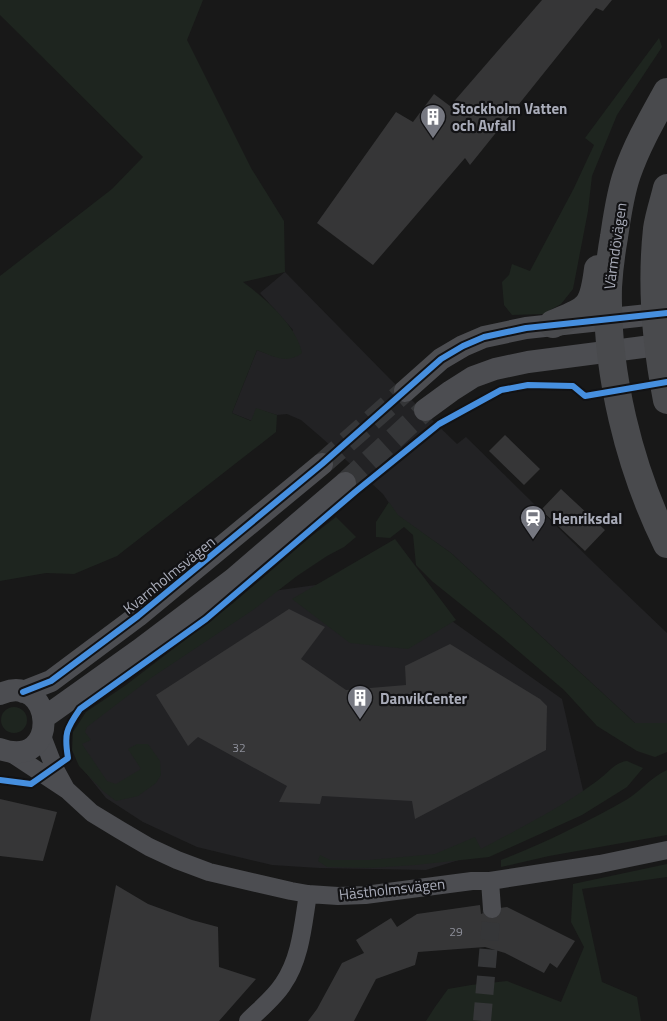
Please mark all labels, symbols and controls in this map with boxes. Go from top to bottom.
place label: Stockholm Vatten och Avfall [452,97,567,137]
building icon: Stockholm Vatten och Avfall [418,102,448,140]
street label: Värmdövägen [598,201,632,291]
station icon: Henriksdal [518,503,548,541]
place label: Henriksdal [552,507,622,530]
street label: Kvarnholmsvägen [118,531,220,619]
building icon: DanvikCenter [345,683,375,721]
place label: DanvikCenter [380,687,468,710]
house number: 32 [232,738,246,757]
street label: Hästholmsvägen [338,872,446,906]
house number: 29 [449,922,463,941]

